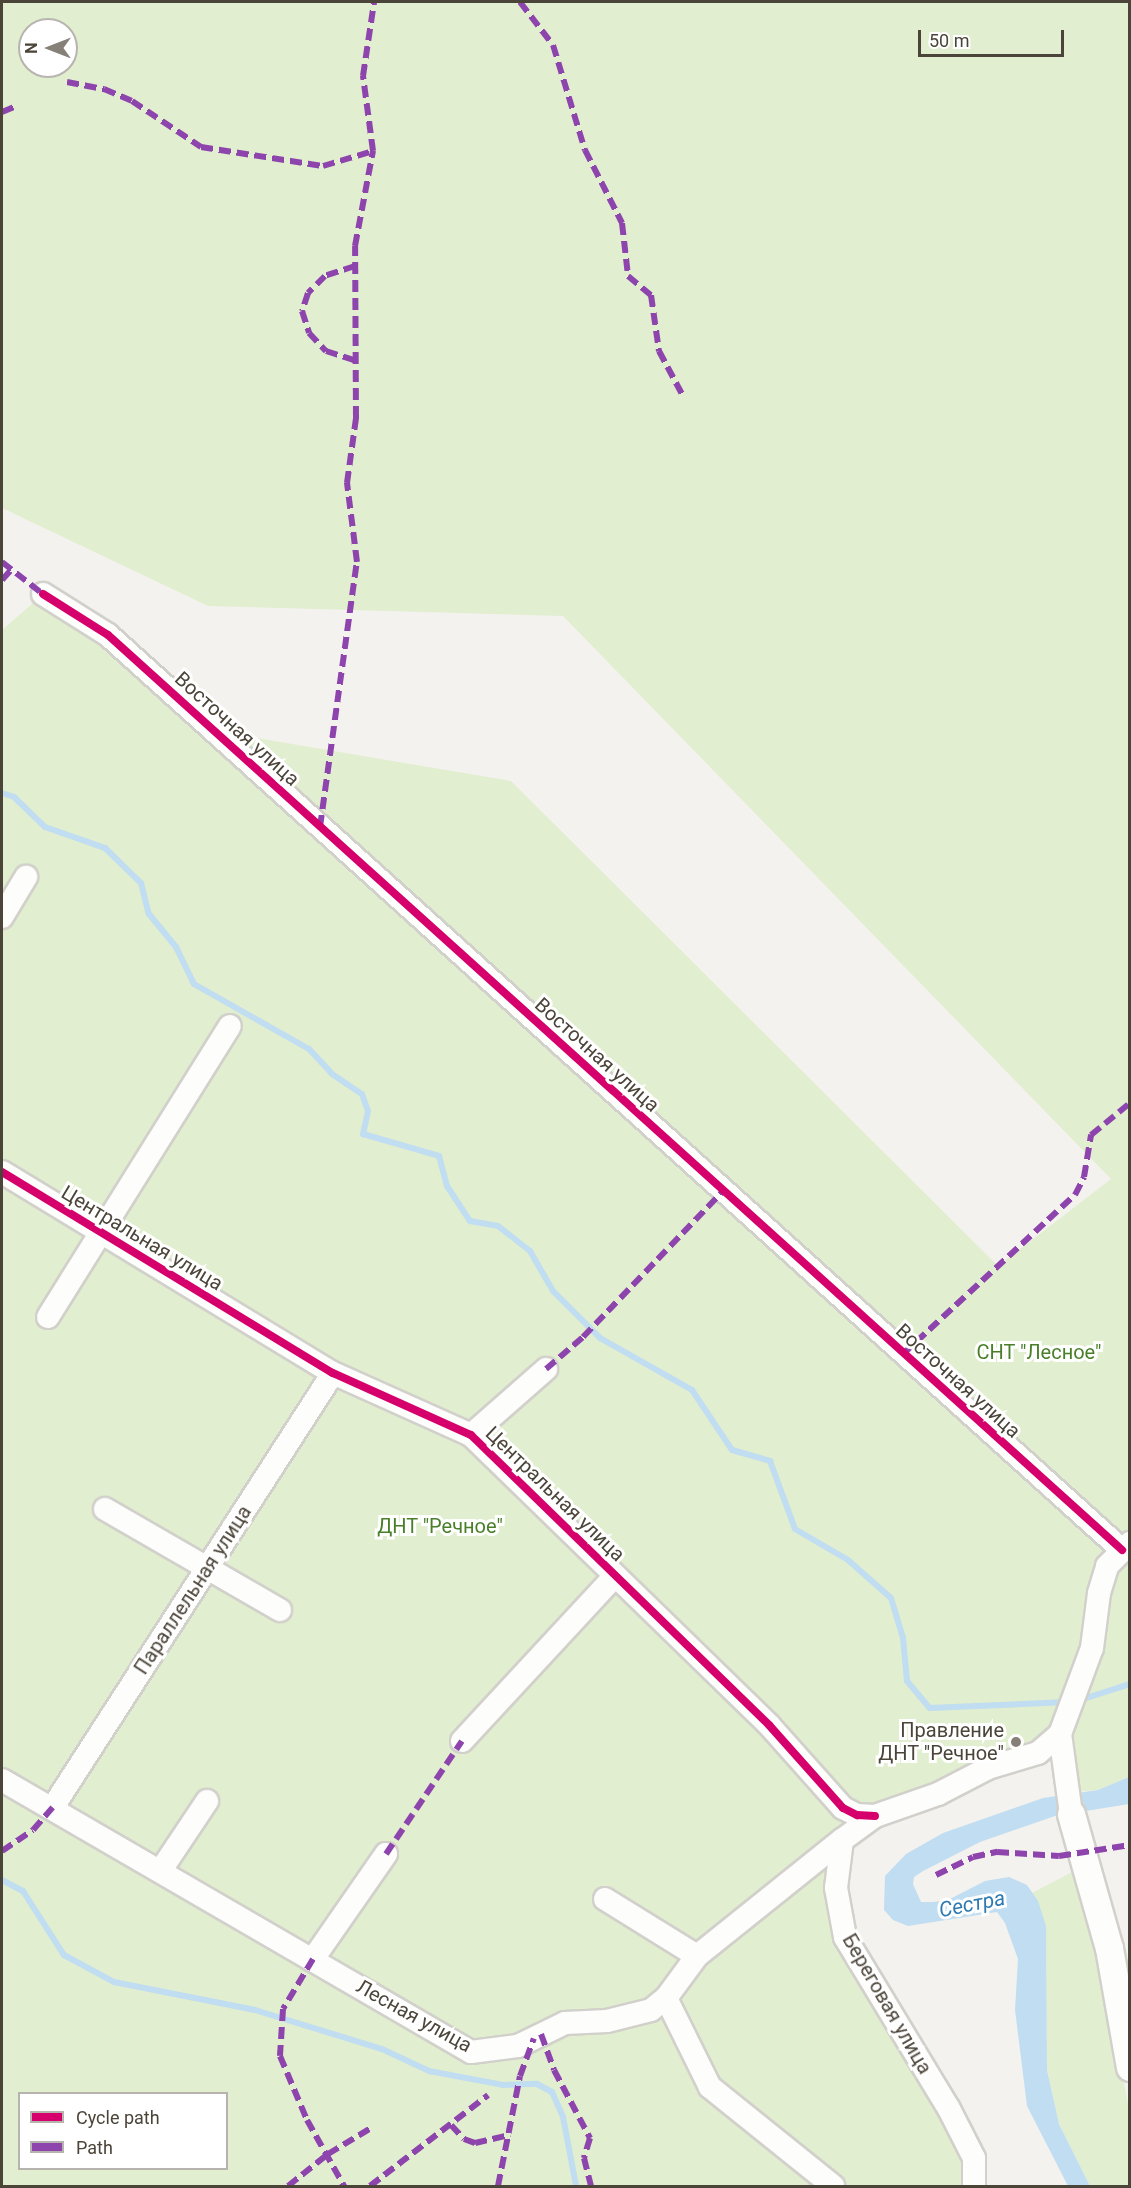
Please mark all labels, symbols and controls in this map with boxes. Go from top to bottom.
north arrow [18,18,78,78]
scale bar [921,18,1066,56]
text: 50 m [929,30,969,51]
text: N [22,42,41,54]
street label: Восточная улица [170,667,304,791]
street label: Восточная улица [530,993,664,1117]
street label: Центральная улица [57,1180,227,1296]
street label: Восточная улица [891,1319,1025,1443]
park label: СНТ "Лесное" [976,1340,1102,1364]
street label: Центральная улица [480,1421,630,1567]
street label: Параллельная улица [129,1501,257,1679]
park label: ДНТ "Речное" [377,1514,503,1538]
place label: Правление ДНТ "Речное" [878,1718,1004,1765]
marker: Правление ДНТ "Речное" [1009,1735,1023,1749]
water label: Сестра [937,1885,1007,1923]
street label: Береговая улица [837,1930,937,2078]
street label: Лесная улица [352,1974,476,2058]
legend [18,2092,228,2170]
text: Cycle path [76,2107,160,2128]
text: Path [76,2137,113,2158]

